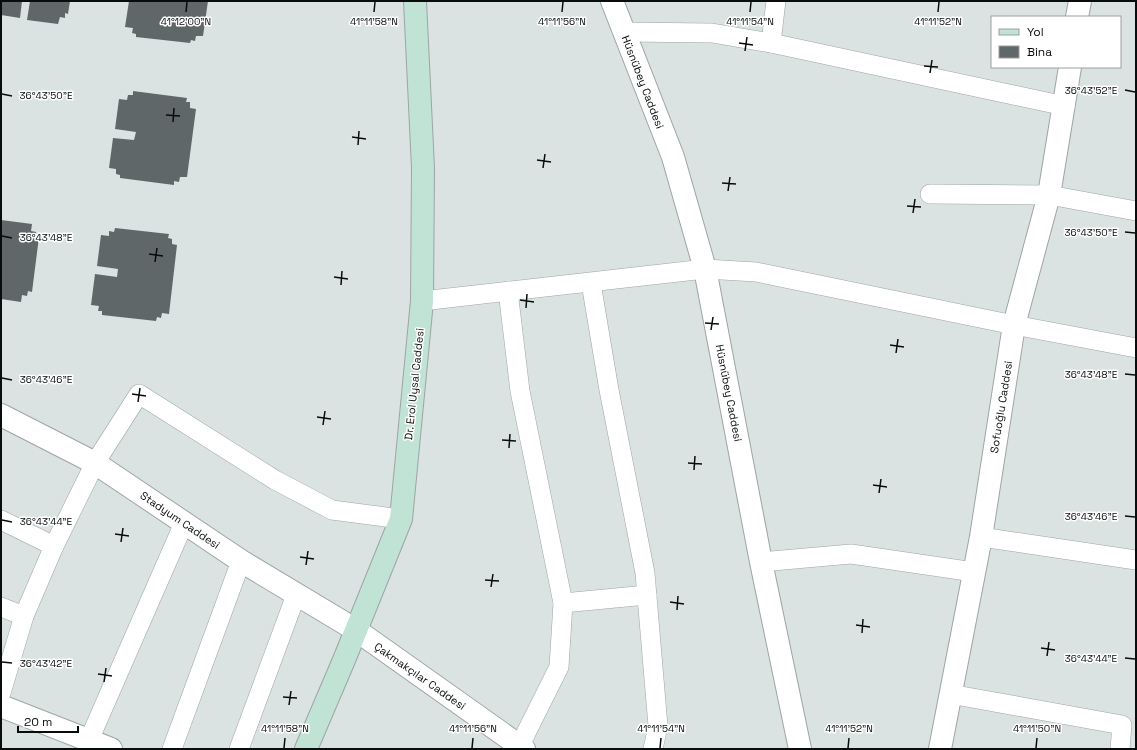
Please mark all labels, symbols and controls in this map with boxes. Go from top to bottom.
text: 41°12'00"N [161,15,211,28]
text: 41°11'58"N [350,15,398,28]
text: 41°11'56"N [538,15,586,28]
text: 41°11'54"N [726,15,774,28]
text: 41°11'52"N [914,15,962,28]
legend [991,16,1121,68]
text: Yol [1027,24,1044,40]
street label: Hüsnübey Caddesi [619,33,667,131]
text: Bina [1027,44,1052,60]
text: 36°43'52"E [1065,84,1118,97]
text: 36°43'50"E [19,89,73,102]
text: 36°43'50"E [1064,226,1118,239]
text: 36°43'48"E [20,231,73,244]
street label: Dr. Erol Uysal Caddesi [401,327,427,441]
street label: Hüsnübey Caddesi [713,343,745,443]
street label: Sofuoğlu Caddesi [987,359,1015,454]
text: 36°43'48"E [1065,368,1118,381]
text: 36°43'46"E [20,373,73,386]
street label: Stadyum Caddesi [137,488,223,552]
text: 36°43'46"E [1065,510,1118,523]
text: 36°43'44"E [20,515,73,528]
street label: Çakmakçılar Caddesi [372,639,469,713]
text: 36°43'44"E [1065,652,1118,665]
text: 36°43'42"E [20,657,73,670]
scale bar [18,708,78,734]
text: 20 m [24,714,52,730]
text: 41°11'58"N [261,722,309,735]
text: 41°11'56"N [449,722,497,735]
text: 41°11'54"N [637,722,685,735]
text: 41°11'52"N [825,722,873,735]
text: 41°11'50"N [1013,722,1061,735]

